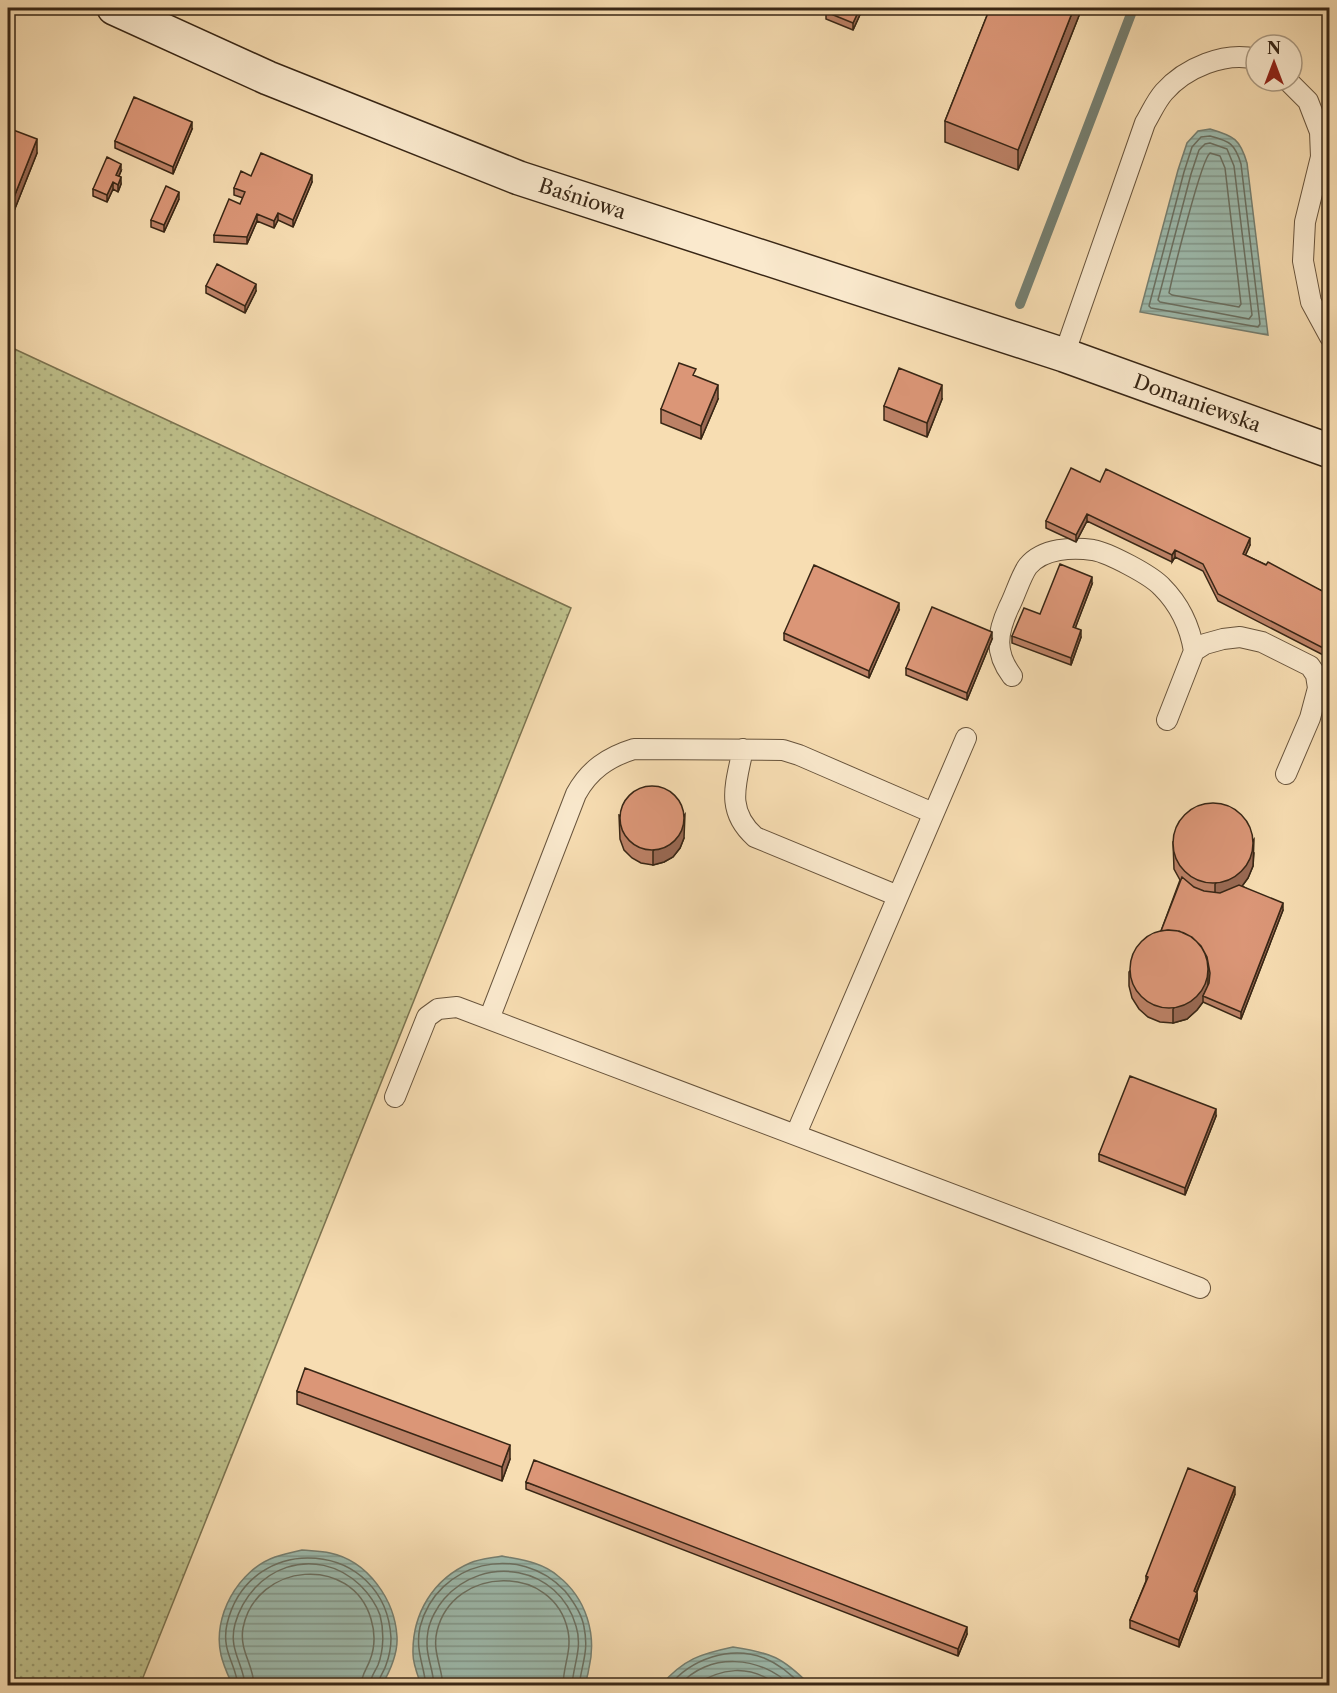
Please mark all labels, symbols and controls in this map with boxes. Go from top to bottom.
north arrow [1244,33,1304,93]
text: N [1267,38,1281,58]
street label: Baśniowa [536,173,629,224]
street label: Domaniewska [1130,369,1265,437]

